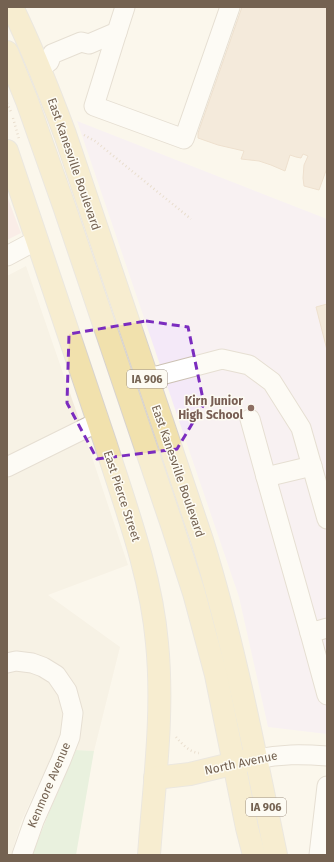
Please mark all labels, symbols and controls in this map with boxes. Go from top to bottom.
street label: East Kanesville Boulevard [45,96,103,232]
road number: IA 906 [127,370,167,388]
place label: Kirn Junior High School [178,394,243,422]
street label: East Kanesville Boulevard [149,403,207,539]
marker: Kirn Junior High School [246,403,256,413]
street label: East Pierce Street [101,449,144,544]
street label: Kenmore Avenue [25,740,73,830]
street label: North Avenue [203,748,279,778]
road number: IA 906 [246,798,286,816]

